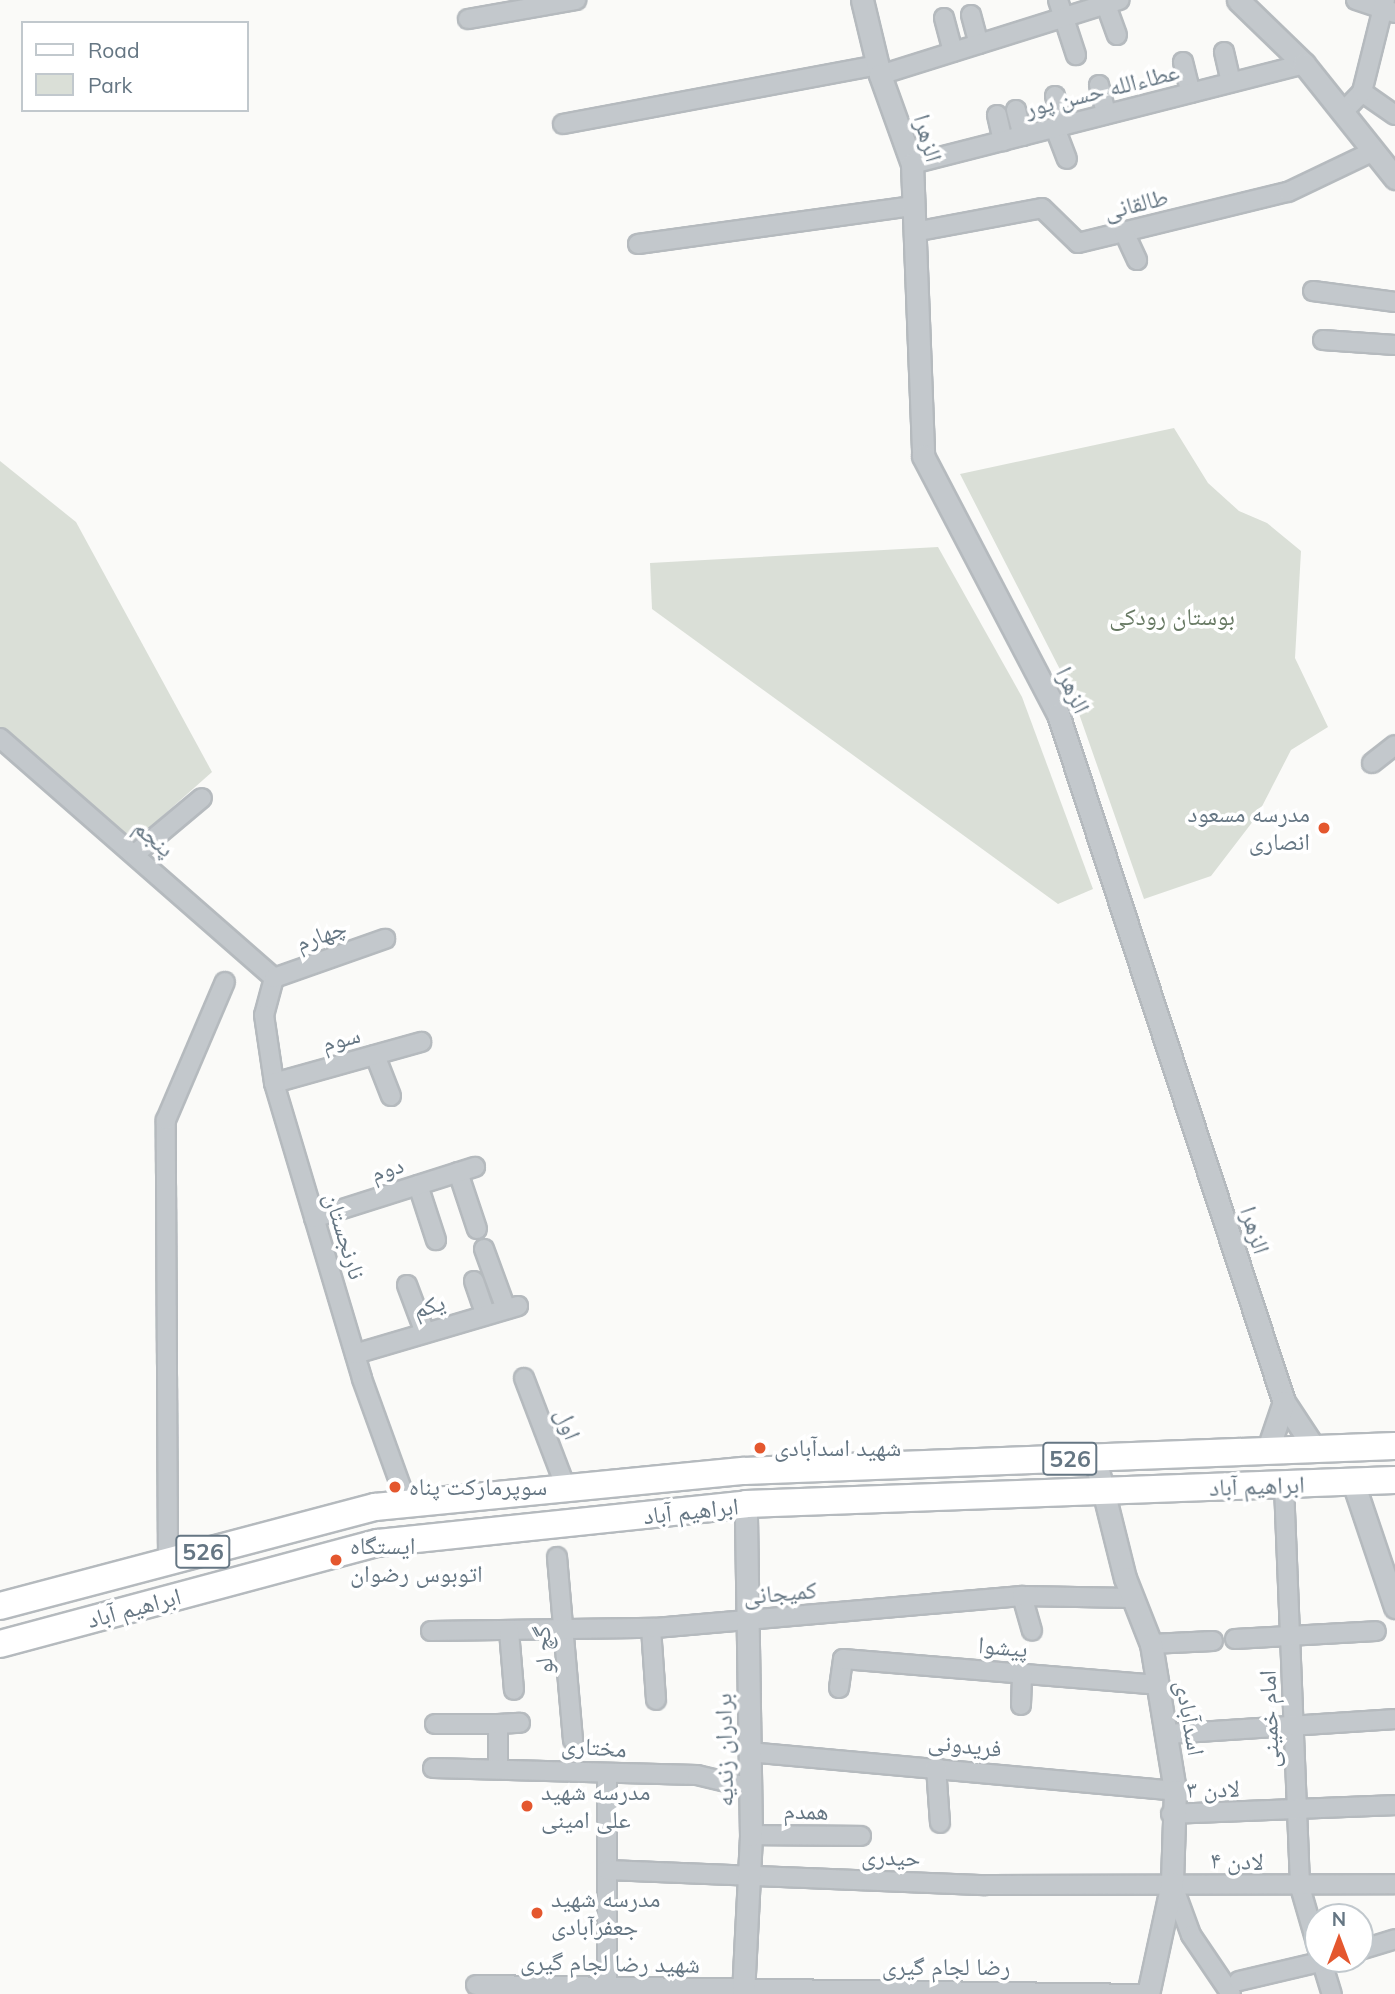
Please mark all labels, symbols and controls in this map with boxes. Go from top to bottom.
legend [21,21,248,112]
text: Road [88,37,139,63]
street label: عطاءالله حسن پور [1022,57,1182,123]
text: Park [88,72,132,98]
street label: الزهرا [908,111,948,165]
street label: طالقانی [1101,182,1171,226]
park label: بوستان رودکی [1109,603,1235,631]
street label: الزهرا [1050,662,1096,718]
place label: مدرسه مسعود انصاری [1188,800,1310,856]
street label: پنجم [128,813,180,863]
marker: مدرسه مسعود انصاری [1316,820,1332,836]
street label: چهارم [292,913,350,957]
street label: سوم [319,1020,363,1058]
street label: دوم [367,1150,407,1188]
street label: نارنجستان [318,1189,372,1283]
street label: الزهرا [1234,1203,1276,1257]
street label: یکم [410,1288,448,1324]
street label: اول [549,1404,587,1444]
place label: شهید اسدآبادی [774,1434,901,1462]
marker: شهید اسدآبادی [752,1440,768,1456]
road number: 526 [1042,1440,1098,1478]
street label: ابراهیم آباد [1209,1470,1305,1502]
place label: سوپرمارکت پناه [409,1473,547,1501]
marker: سوپرمارکت پناه [387,1479,403,1495]
street label: ابراهیم آباد [642,1492,740,1530]
road number: 526 [175,1532,231,1572]
place label: ایستگاه اتوبوس رضوان [350,1532,483,1588]
marker: ایستگاه اتوبوس رضوان [328,1552,344,1568]
street label: کمیجانی [742,1575,818,1611]
street label: ابراهیم آباد [84,1582,184,1634]
street label: گچ لو [527,1625,559,1675]
street label: پیشوا [977,1630,1029,1664]
street label: امام خمینی [1253,1670,1285,1768]
street label: اسدآبادی [1169,1678,1211,1758]
street label: برادران زندیه [709,1693,739,1807]
street label: فریدونی [927,1727,1003,1763]
street label: مختاری [560,1730,628,1764]
street label: لادن ۳ [1186,1774,1240,1804]
place label: مدرسه شهید علی امینی [541,1778,650,1834]
street label: همدم [783,1796,829,1826]
marker: مدرسه شهید علی امینی [519,1798,535,1814]
street label: حیدری [861,1842,921,1872]
street label: لادن ۴ [1210,1846,1264,1876]
place label: مدرسه شهید جعفرآبادی [551,1885,660,1941]
north arrow [1304,1903,1374,1973]
marker: مدرسه شهید جعفرآبادی [529,1905,545,1921]
text: N [1332,1907,1346,1931]
street label: شهید رضا لجام گیری [520,1947,700,1979]
street label: رضا لجام گیری [882,1953,1010,1981]

